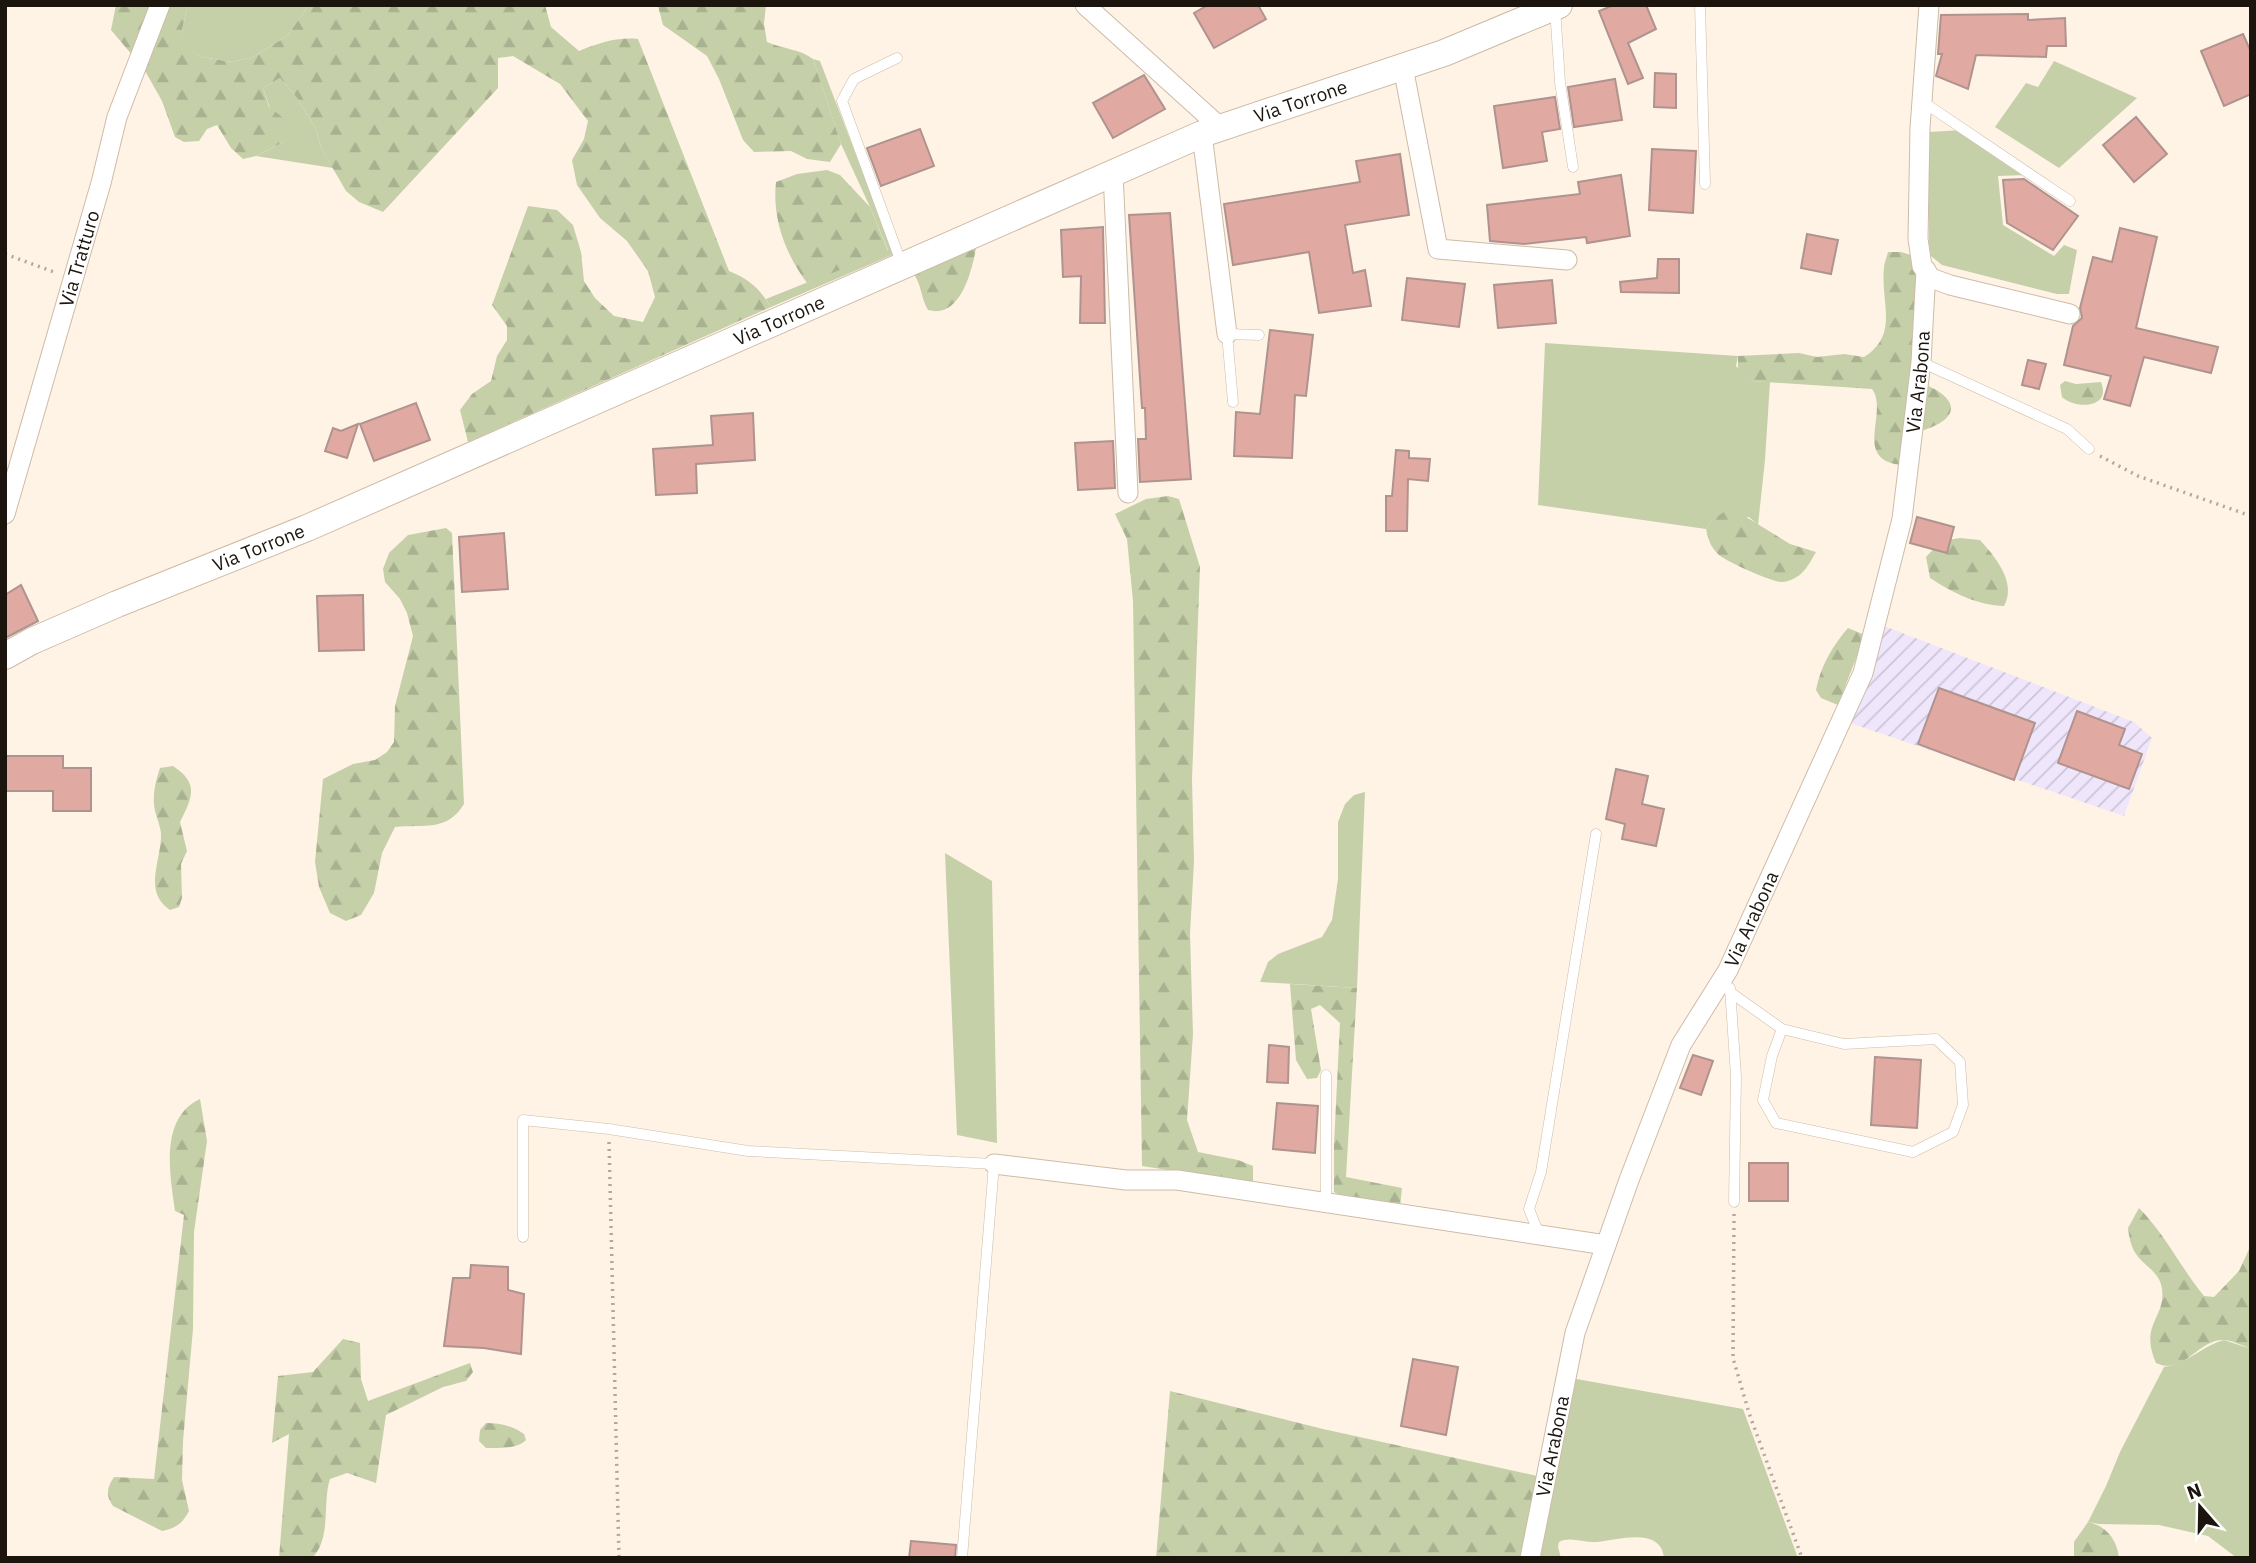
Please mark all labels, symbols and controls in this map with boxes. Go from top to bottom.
street label: Via Torrone [1251,74,1350,128]
street label: Via Tratturo [54,207,104,310]
street label: Via Torrone [730,290,828,351]
street label: Via Arabona [1900,330,1935,434]
street label: Via Torrone [209,518,308,577]
street label: Via Arabona [1719,867,1783,971]
street label: Via Arabona [1531,1393,1574,1499]
north arrow [2165,1472,2235,1542]
text: N [2184,1477,2205,1505]

